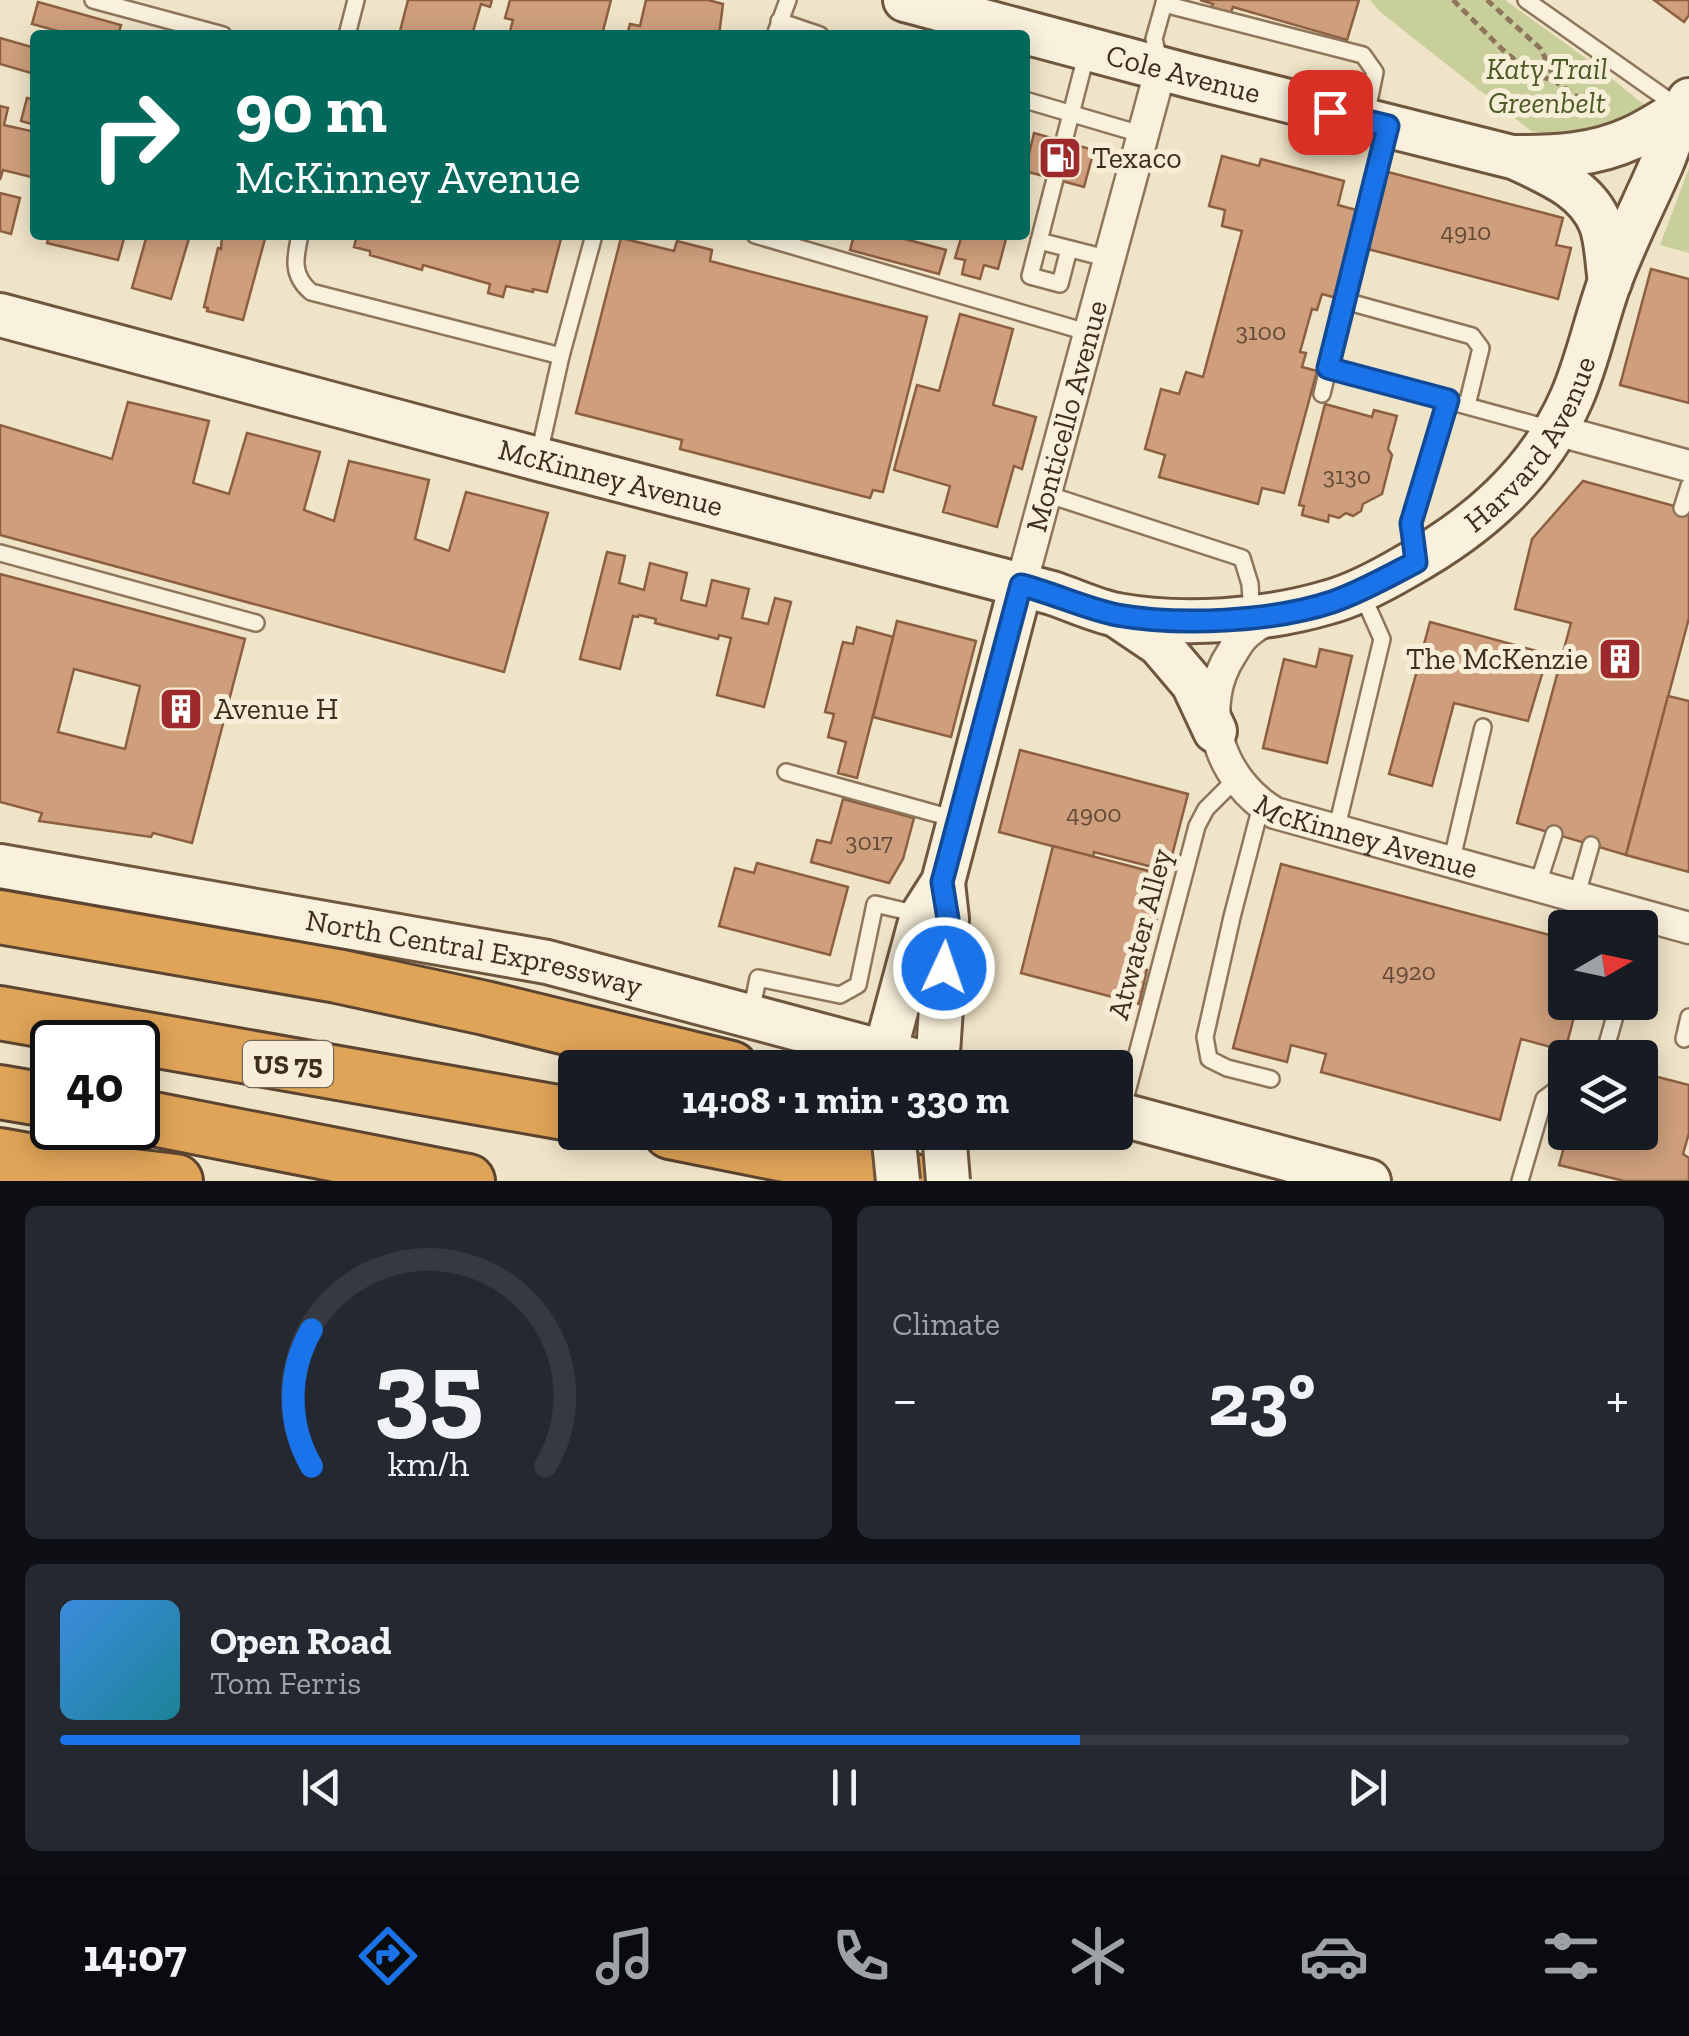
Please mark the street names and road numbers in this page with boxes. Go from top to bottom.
street label: Cole Avenue [1102,37,1264,111]
street label: Monticello Avenue [1018,296,1115,536]
street label: Harvard Avenue [1457,352,1603,540]
street label: McKinney Avenue [495,431,727,524]
street label: McKinney Avenue [1247,787,1482,886]
street label: Atwater Alley [1100,844,1180,1023]
street label: North Central Expressway [303,902,647,1005]
road number: US 75 [243,1041,333,1087]

